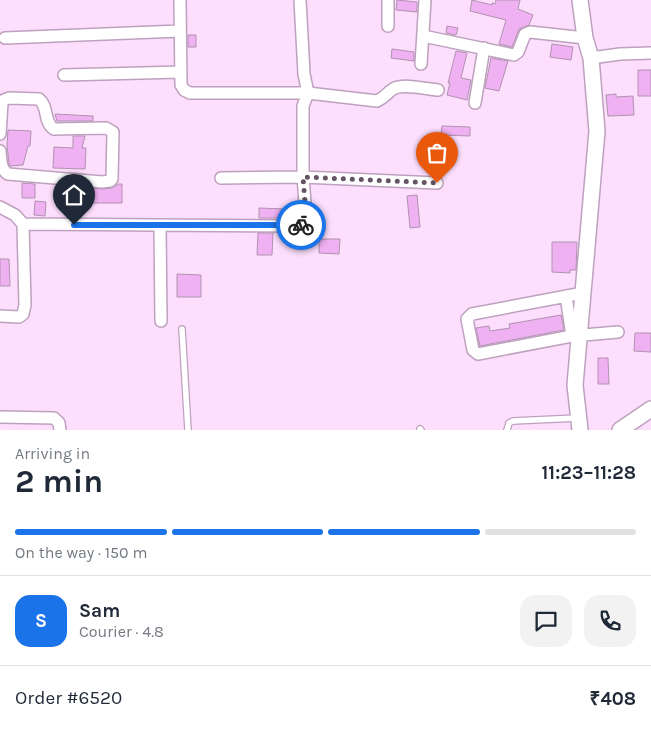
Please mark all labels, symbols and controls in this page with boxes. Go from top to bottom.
pin [416,132,458,183]
icon: bag [423,139,451,167]
pin [53,174,95,225]
icon: home [60,181,88,209]
courier [276,200,326,250]
icon: bike [287,211,315,239]
text: Arriving in [15,444,90,463]
text: 11:23–11:28 [542,462,636,484]
text: 2 min [15,463,103,500]
text: On the way · 150 m [15,543,147,562]
button: chat [520,595,572,647]
button: phone [584,595,636,647]
text: Sam [79,600,120,622]
text: S [35,610,47,632]
text: Courier · 4.8 [79,622,164,641]
text: Order #6520 [15,687,122,709]
text: ₹408 [590,688,636,710]

